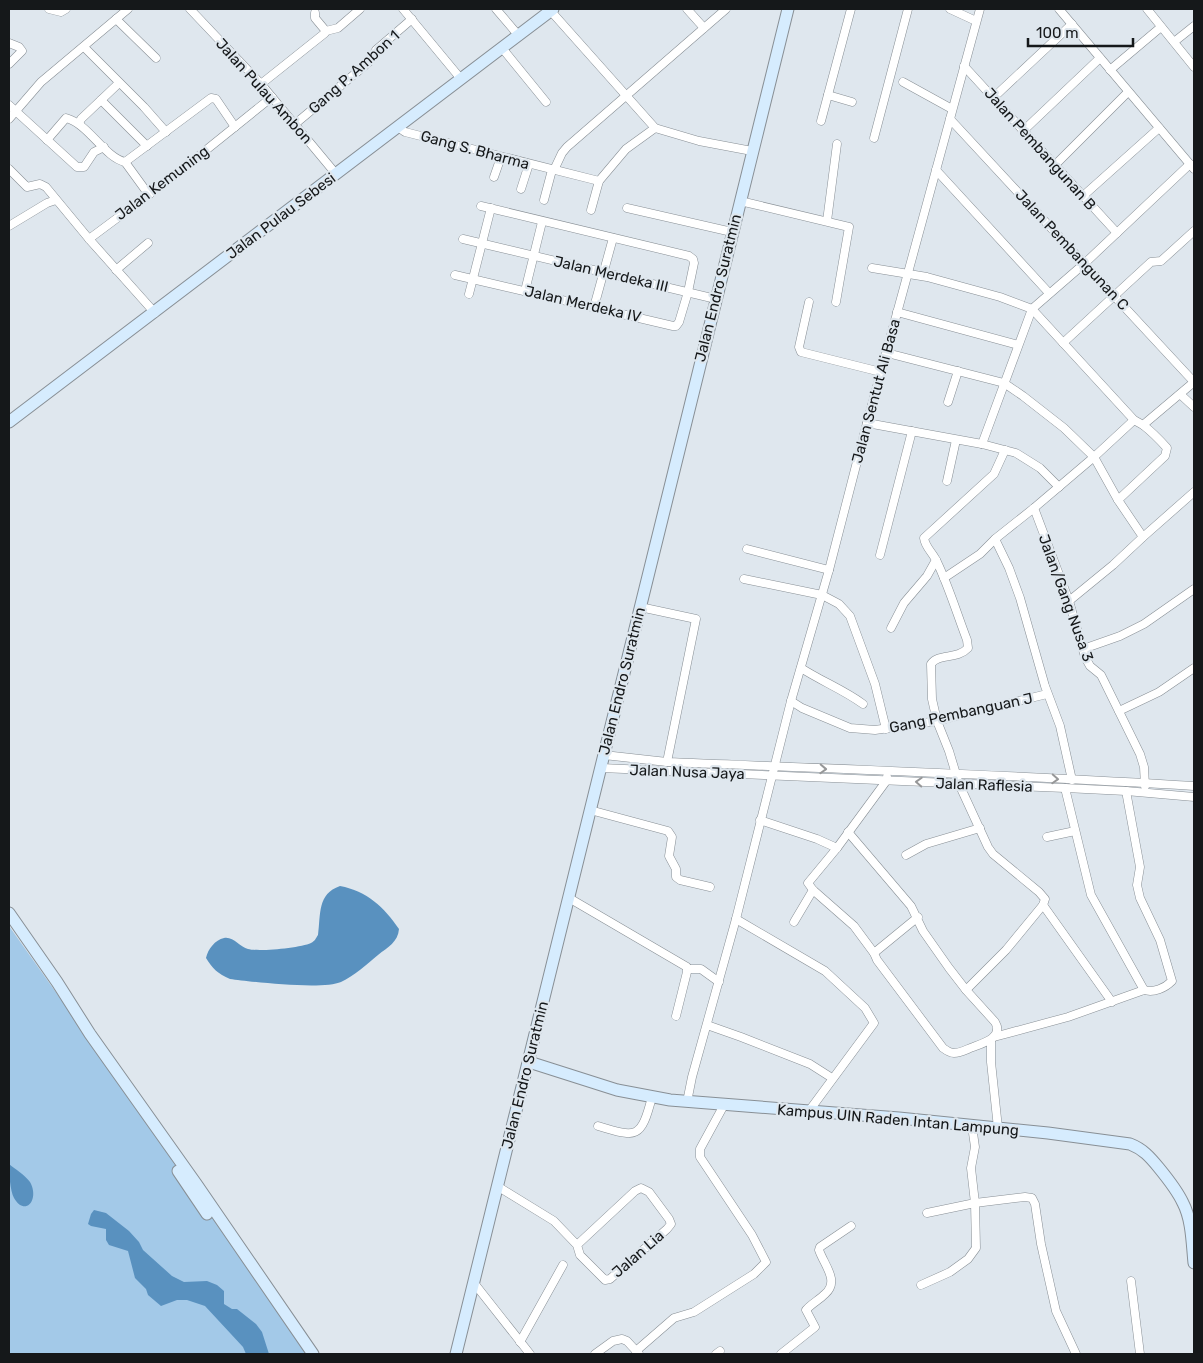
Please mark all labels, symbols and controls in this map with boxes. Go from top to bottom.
scale bar [1028,15,1133,47]
text: 100 m [1036,24,1078,42]
street label: Gang P. Ambon 1 [305,27,403,117]
street label: Jalan Pulau Ambon [212,35,316,147]
street label: Jalan Pembangunan B [980,84,1100,214]
street label: Gang S. Bharma [419,127,531,173]
street label: Jalan Kemuning [112,142,212,224]
street label: Jalan Pulau Sebesi [223,169,339,263]
street label: Jalan Pembangunan C [1012,186,1132,314]
street label: Jalan Endro Suratmin [691,212,745,364]
street label: Jalan Merdeka III [552,252,670,296]
street label: Jalan Merdeka IV [523,282,643,326]
street label: Jalan Sentut Ali Basa [848,317,904,465]
street label: Jalan/Gang Nusa 3 [1035,532,1097,664]
street label: Jalan Endro Suratmin [595,605,649,757]
street label: Gang Pembanguan J [888,689,1034,737]
street label: Jalan Nusa Jaya [629,761,745,783]
one-way arrow [819,764,827,774]
street label: Jalan Raflesia [935,774,1033,796]
one-way arrow [1051,774,1059,785]
one-way arrow [914,776,922,787]
street label: Jalan Endro Suratmin [498,999,552,1151]
street label: Kampus UIN Raden Intan Lampung [776,1100,1020,1140]
street label: Jalan Lia [608,1227,668,1281]

